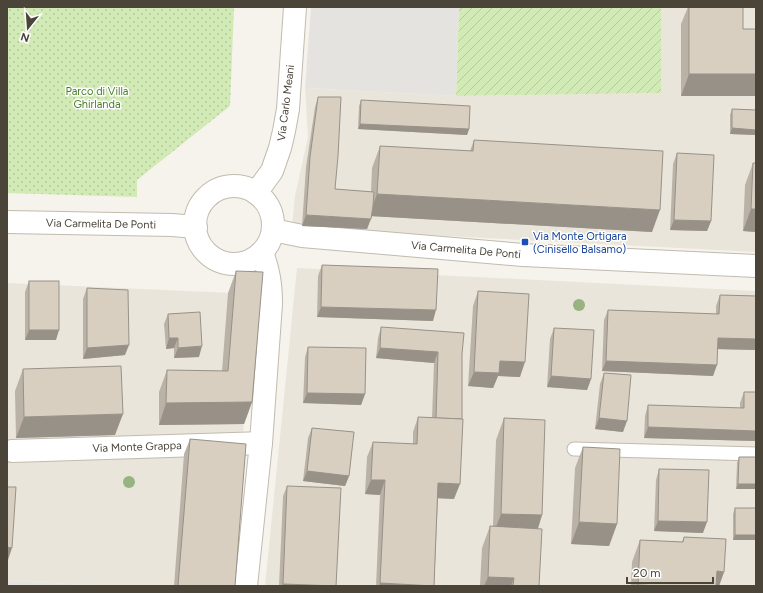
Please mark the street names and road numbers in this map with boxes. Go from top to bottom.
street label: Via Carlo Meani [275,64,297,142]
street label: Via Carmelita De Ponti [46,217,156,231]
street label: Via Carmelita De Ponti [410,239,522,261]
street label: Via Monte Grappa [92,439,182,455]

